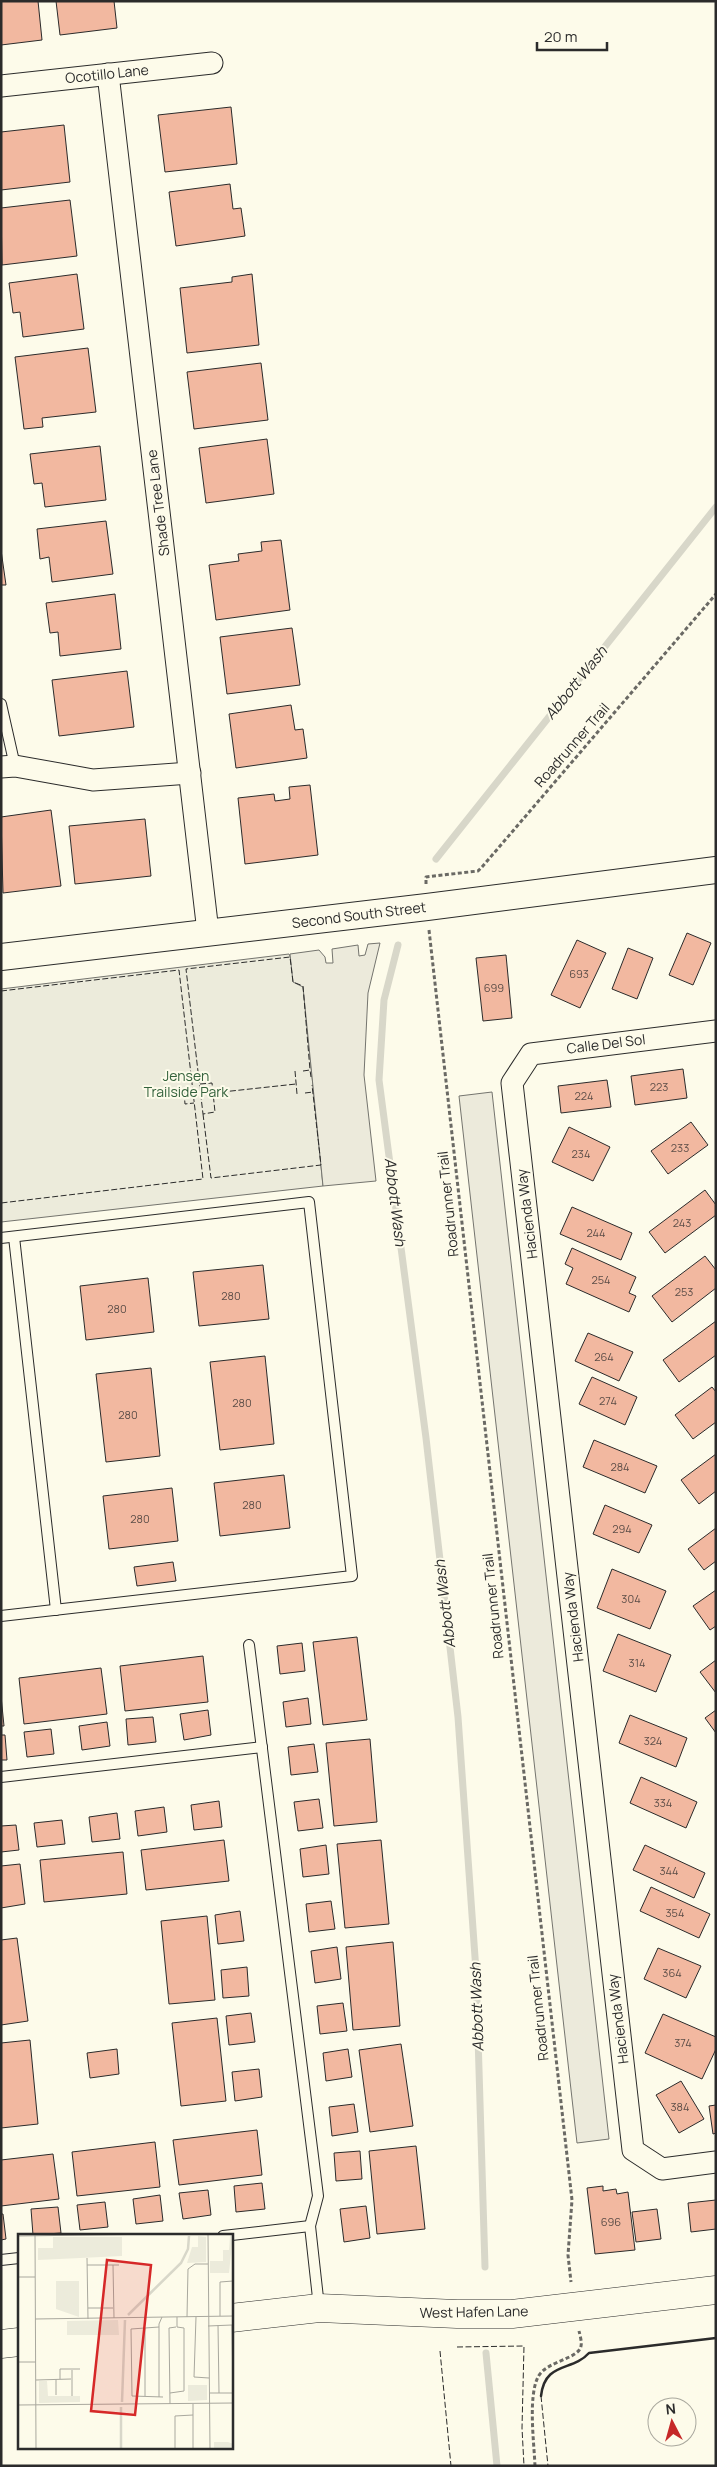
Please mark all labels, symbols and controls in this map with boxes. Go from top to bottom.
scale bar [537,20,607,52]
text: 20 m [544,26,577,47]
street label: Ocotillo Lane [64,60,150,87]
street label: Shade Tree Lane [142,449,173,557]
water label: Abbott Wash [540,641,612,724]
street label: Roadrunner Trail [530,698,614,791]
street label: Second South Street [291,897,428,932]
house number: 693 [569,966,589,981]
house number: 699 [484,980,504,995]
street label: Calle Del Sol [565,1029,646,1058]
park label: Jensen Trailside Park [144,1066,229,1101]
house number: 223 [650,1079,668,1094]
house number: 224 [575,1088,593,1103]
house number: 233 [671,1140,689,1155]
house number: 234 [572,1146,590,1161]
street label: Roadrunner Trail [433,1150,462,1258]
water label: Abbott Wash [380,1157,411,1248]
street label: Hacienda Way [511,1167,541,1260]
house number: 243 [673,1215,691,1230]
house number: 244 [586,1225,606,1240]
house number: 254 [591,1272,611,1287]
house number: 253 [675,1284,693,1299]
house number: 280 [221,1288,241,1303]
house number: 280 [107,1301,127,1316]
house number: 264 [594,1349,614,1364]
house number: 274 [599,1393,617,1408]
house number: 280 [232,1395,252,1410]
house number: 280 [118,1407,138,1422]
house number: 284 [610,1459,630,1474]
house number: 280 [242,1497,262,1512]
house number: 280 [130,1511,150,1526]
house number: 294 [612,1521,632,1536]
street label: Roadrunner Trail [478,1552,507,1660]
water label: Abbott Wash [429,1558,460,1649]
street label: Hacienda Way [557,1570,587,1663]
house number: 304 [621,1591,641,1606]
house number: 314 [629,1655,645,1670]
house number: 324 [644,1733,662,1748]
house number: 334 [654,1795,672,1810]
house number: 344 [659,1863,679,1878]
house number: 354 [666,1905,684,1920]
street label: Roadrunner Trail [523,1954,552,2062]
water label: Abbott Wash [464,1961,489,2052]
house number: 364 [662,1965,682,1980]
street label: Hacienda Way [602,1972,632,2065]
house number: 374 [674,2035,692,2050]
house number: 384 [671,2099,689,2114]
house number: 696 [601,2214,621,2229]
inset map [18,2234,232,2450]
street label: West Hafen Lane [419,2301,529,2322]
north arrow [647,2397,697,2447]
text: N [665,2399,677,2419]

